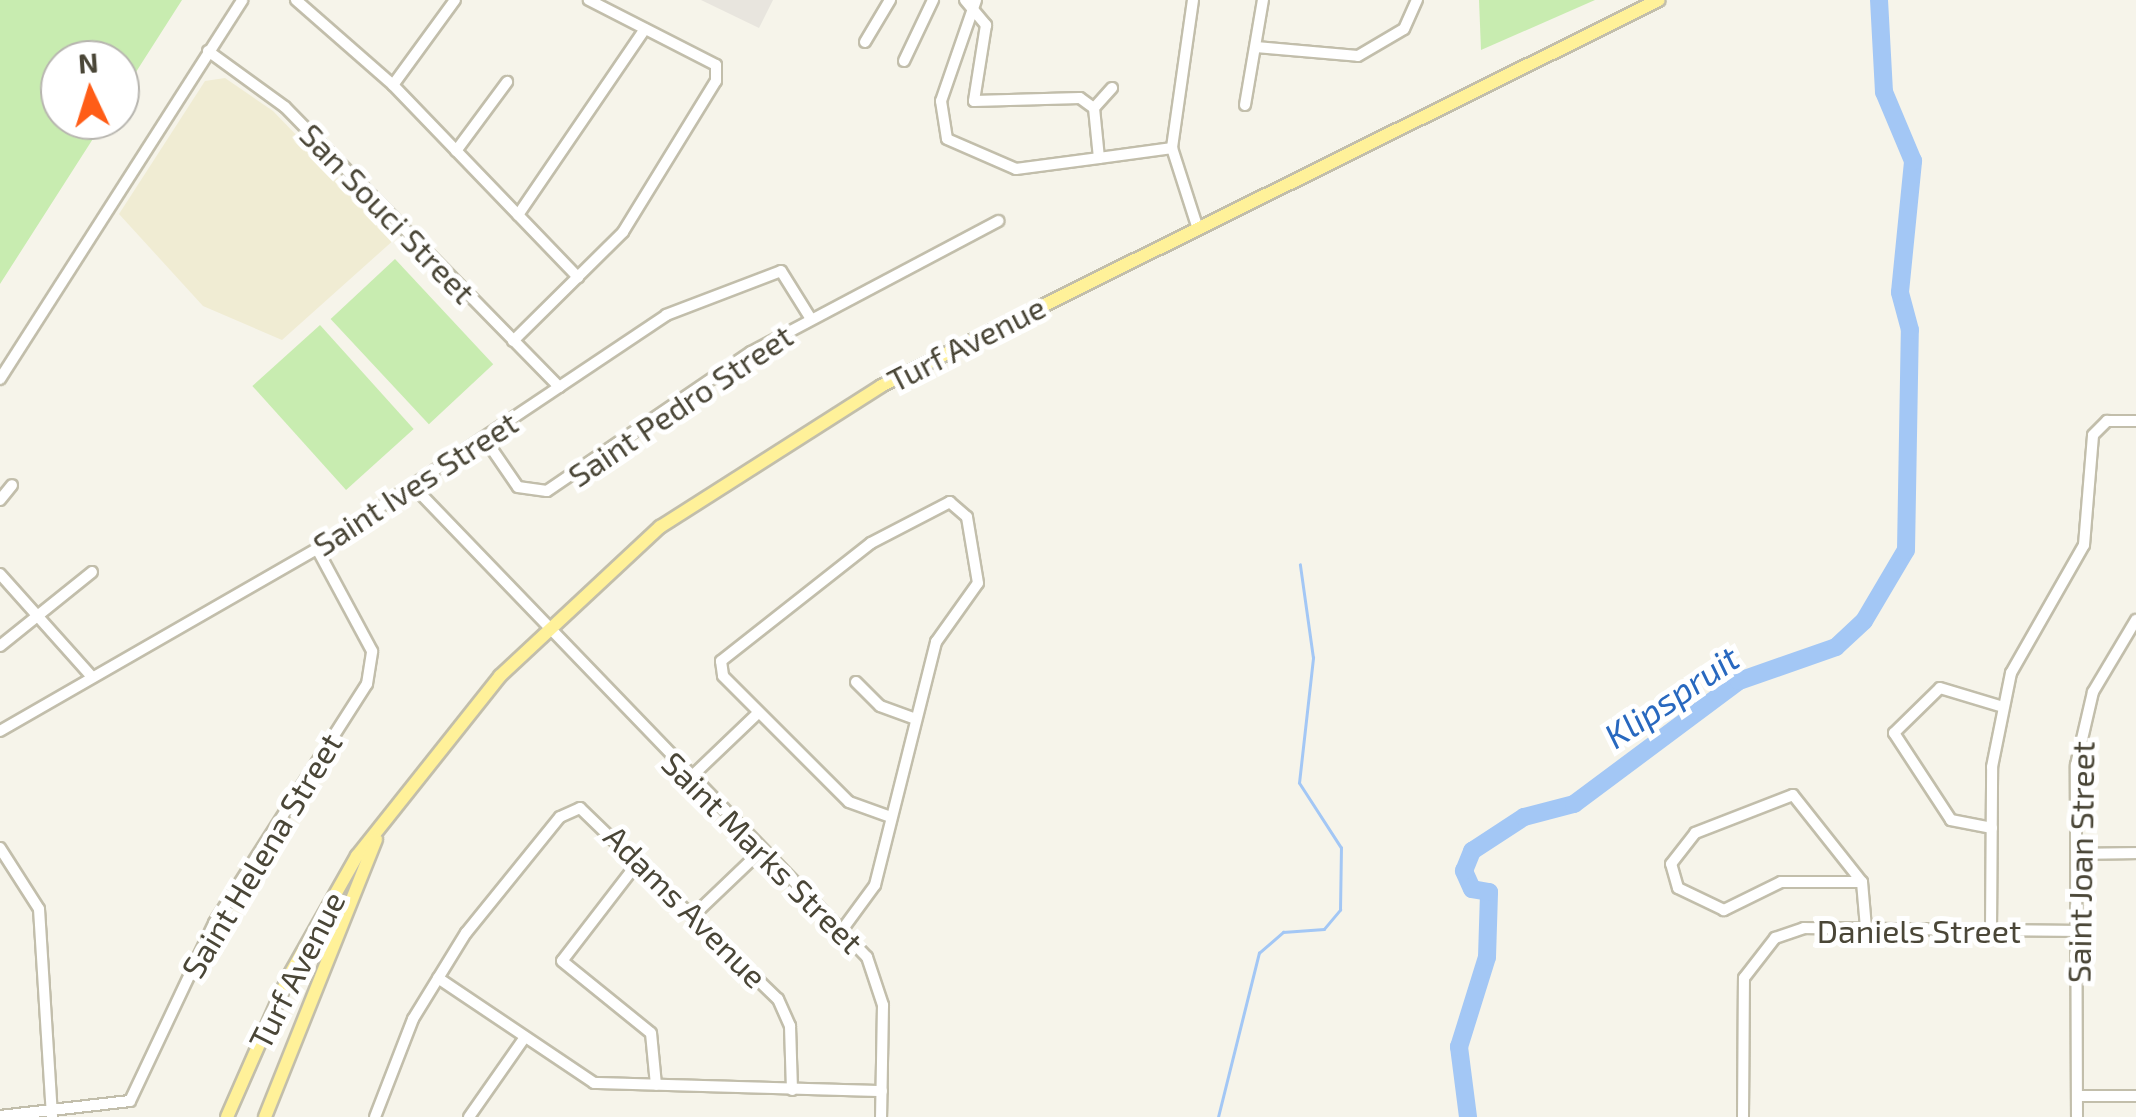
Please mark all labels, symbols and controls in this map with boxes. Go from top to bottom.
north arrow [40,40,140,140]
text: N [77,44,99,80]
street label: San Souci Street [292,115,484,311]
street label: Turf Avenue [880,287,1052,399]
street label: Saint Pedro Street [561,316,799,494]
street label: Saint Ives Street [306,403,524,563]
water label: Klipspruit [1596,636,1746,756]
street label: Saint Helena Street [173,726,349,984]
street label: Saint Joan Street [2059,740,2101,984]
street label: Saint Marks Street [655,744,871,960]
street label: Adams Avenue [597,817,775,995]
street label: Turf Avenue [240,884,352,1056]
street label: Daniels Street [1817,911,2021,949]

